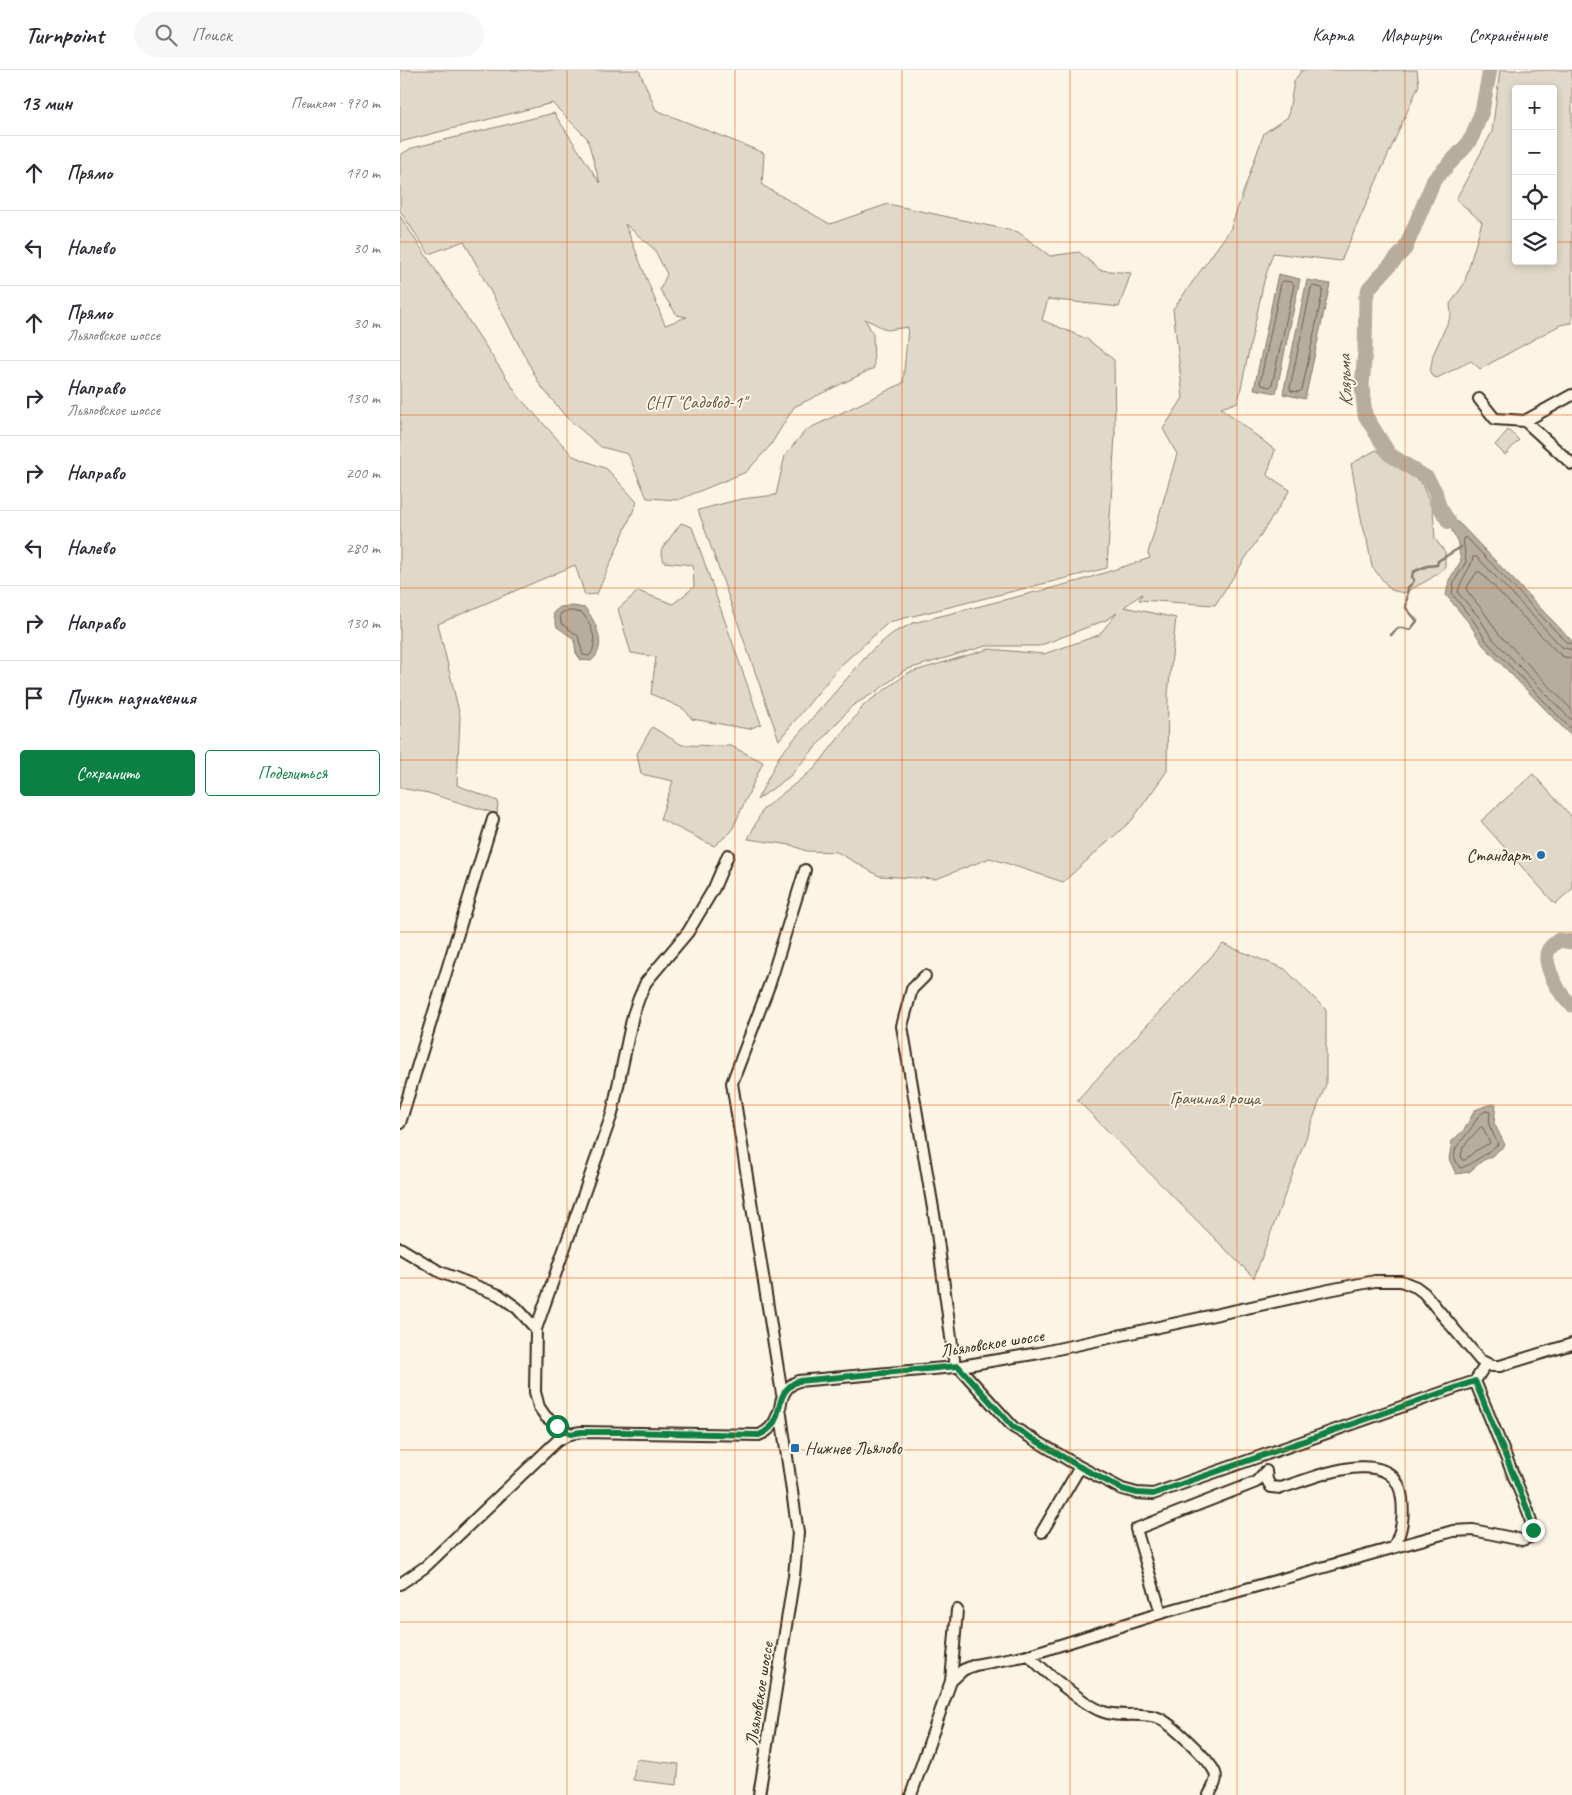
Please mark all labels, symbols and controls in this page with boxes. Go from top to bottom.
search box [134,12,484,57]
text: Turnpoint [25,20,104,50]
icon: search [152,21,180,49]
text: Поиск [192,23,232,47]
text: Карта [1312,24,1353,46]
text: Маршрут [1381,24,1441,46]
text: Сохранённые [1469,24,1547,46]
map controls [1512,85,1557,265]
button: + [1512,85,1557,130]
text: 13 мин [20,90,72,116]
text: Пешком · 970 m [291,93,380,113]
button: − [1512,130,1557,175]
icon: ahead [20,159,48,187]
text: Прямо [67,161,112,185]
text: 170 m [346,163,380,183]
button: locate [1512,175,1557,220]
button: layers [1512,220,1557,265]
icon: left [20,234,48,262]
text: Налево [67,236,115,260]
text: 30 m [353,238,380,258]
text: Прямо [67,301,112,325]
icon: ahead [20,309,48,337]
text: 30 m [353,313,380,333]
text: Льяловское шоссе [67,325,160,345]
water label: Клязьма [1332,352,1358,407]
text: Направо [67,376,125,400]
icon: right [20,384,48,412]
text: 130 m [346,388,380,408]
park label: СНТ "Садовод-1" [646,391,750,413]
text: Льяловское шоссе [67,400,160,420]
icon: right [20,459,48,487]
text: Направо [67,461,125,485]
text: 200 m [346,463,380,483]
icon: left [20,534,48,562]
text: Налево [67,536,115,560]
text: 280 m [346,538,380,558]
icon: right [20,609,48,637]
text: Направо [67,611,125,635]
text: 130 m [346,613,380,633]
icon: arrive [20,684,48,712]
text: Пункт назначения [67,686,196,710]
button: Сохранить [20,750,195,796]
button: Поделиться [205,750,380,796]
place label: Стандарт [1467,844,1532,866]
marker: Стандарт [1535,849,1547,861]
park label: Грачиная роща [1170,1087,1262,1109]
street label: Льяловское шоссе [939,1324,1046,1362]
route start [546,1415,569,1438]
place label: Нижнее Льялово [805,1437,903,1459]
marker: Нижнее Льялово [789,1442,801,1454]
route end [1522,1519,1545,1542]
street label: Льяловское шоссе [740,1640,778,1747]

